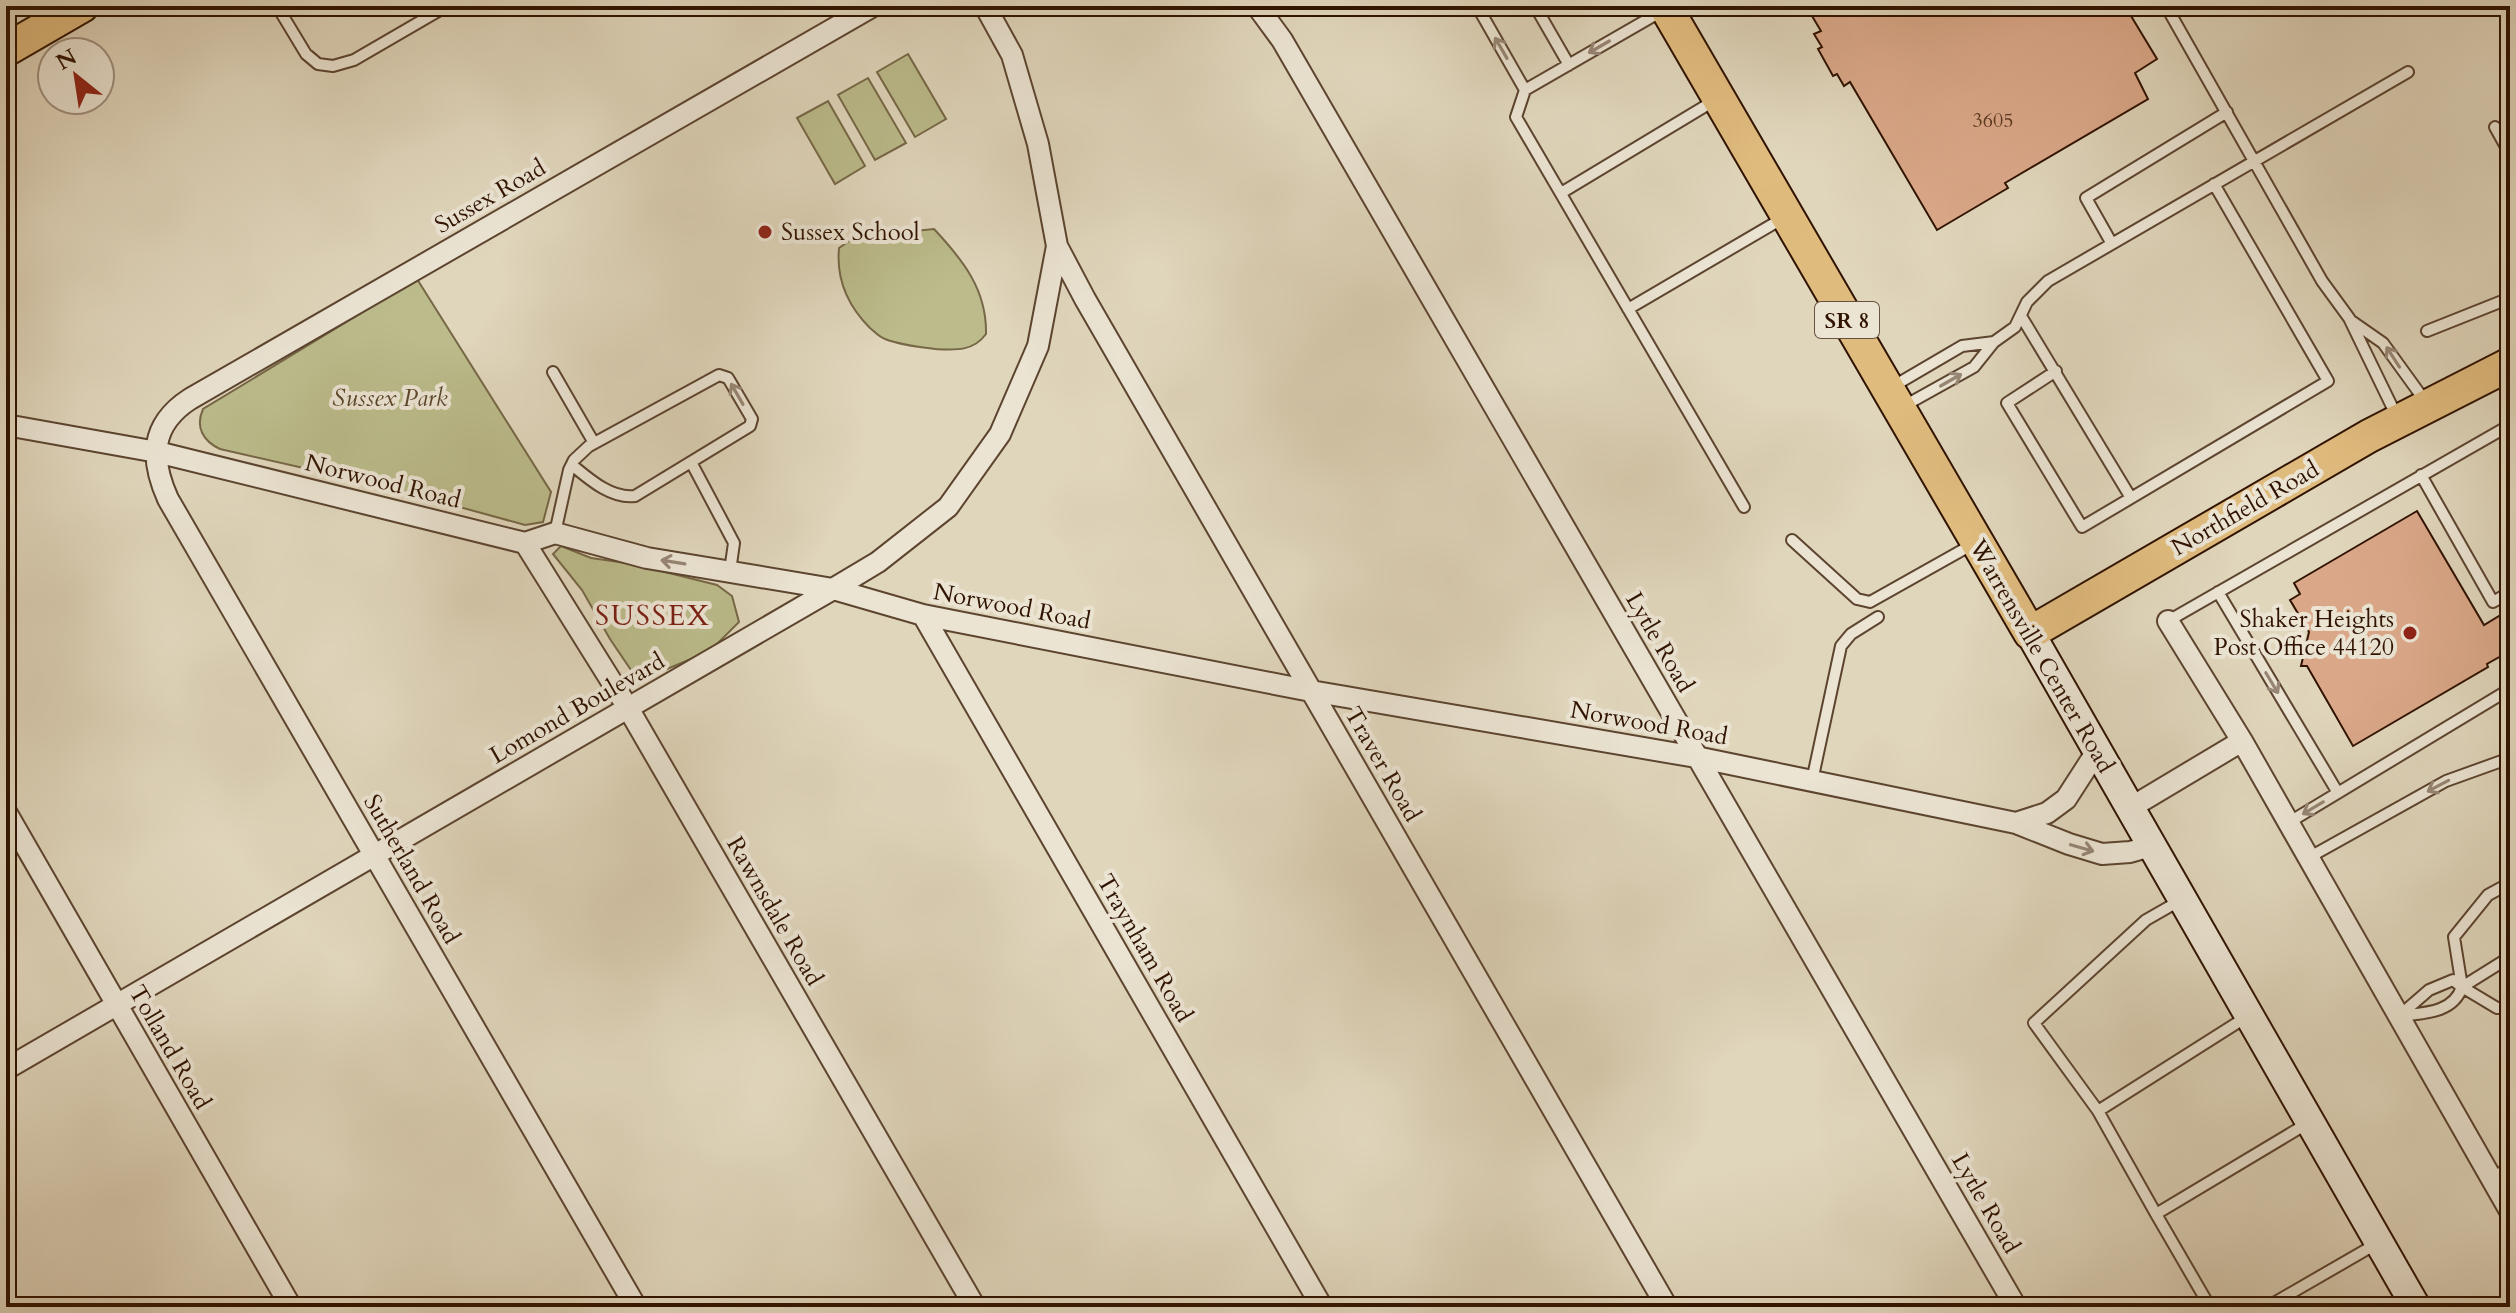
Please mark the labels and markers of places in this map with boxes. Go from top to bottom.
place label: Sussex School [781,216,920,249]
marker: Sussex School [756,223,774,241]
place label: Shaker Heights Post Office 44120 [2214,603,2394,664]
marker: Shaker Heights Post Office 44120 [2401,624,2419,642]

